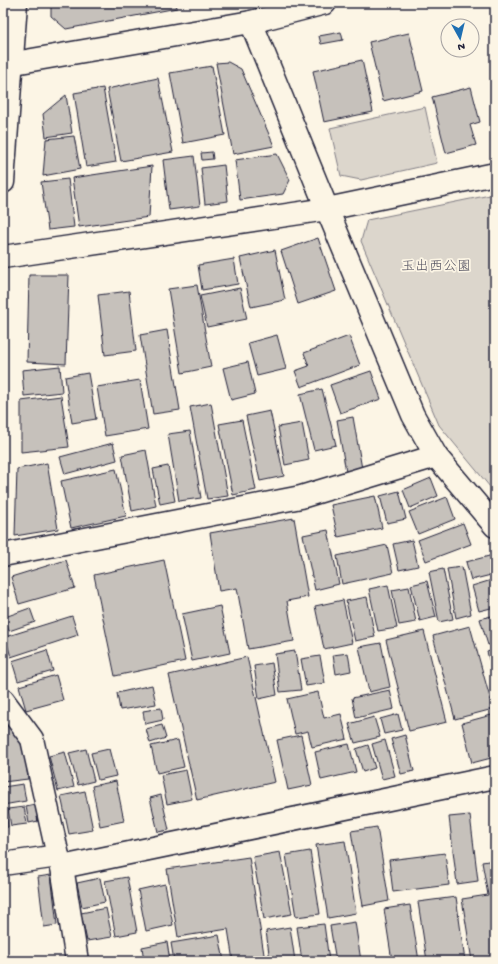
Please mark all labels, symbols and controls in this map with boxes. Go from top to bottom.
north arrow [440,18,480,58]
text: N [457,39,466,52]
park label: 玉出西公園 [401,259,471,276]

